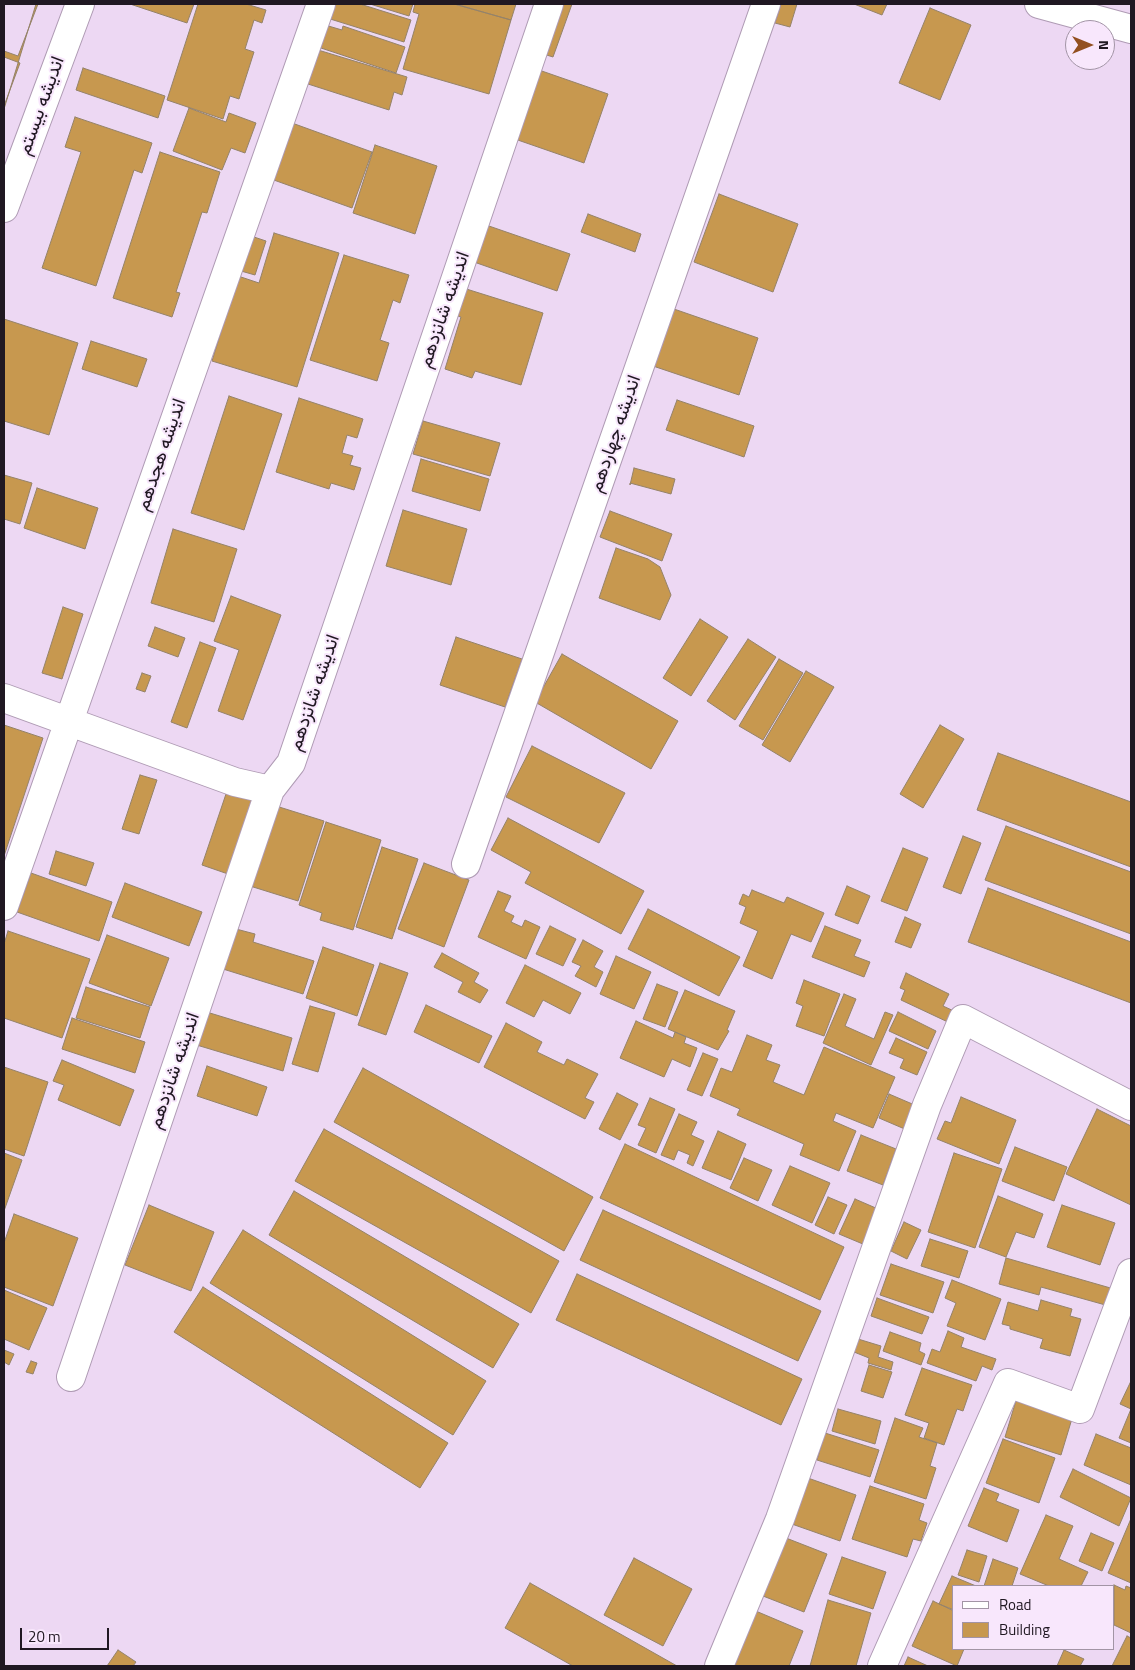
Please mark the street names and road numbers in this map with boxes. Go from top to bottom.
street label: اندیشه بیستم [14,54,70,158]
street label: اندیشه شانزدهم [414,249,476,371]
street label: اندیشه چهاردهم [585,372,647,496]
street label: اندیشه هجدهم [132,396,192,514]
street label: اندیشه شانزدهم [284,632,346,754]
street label: اندیشه شانزدهم [144,1010,206,1132]

